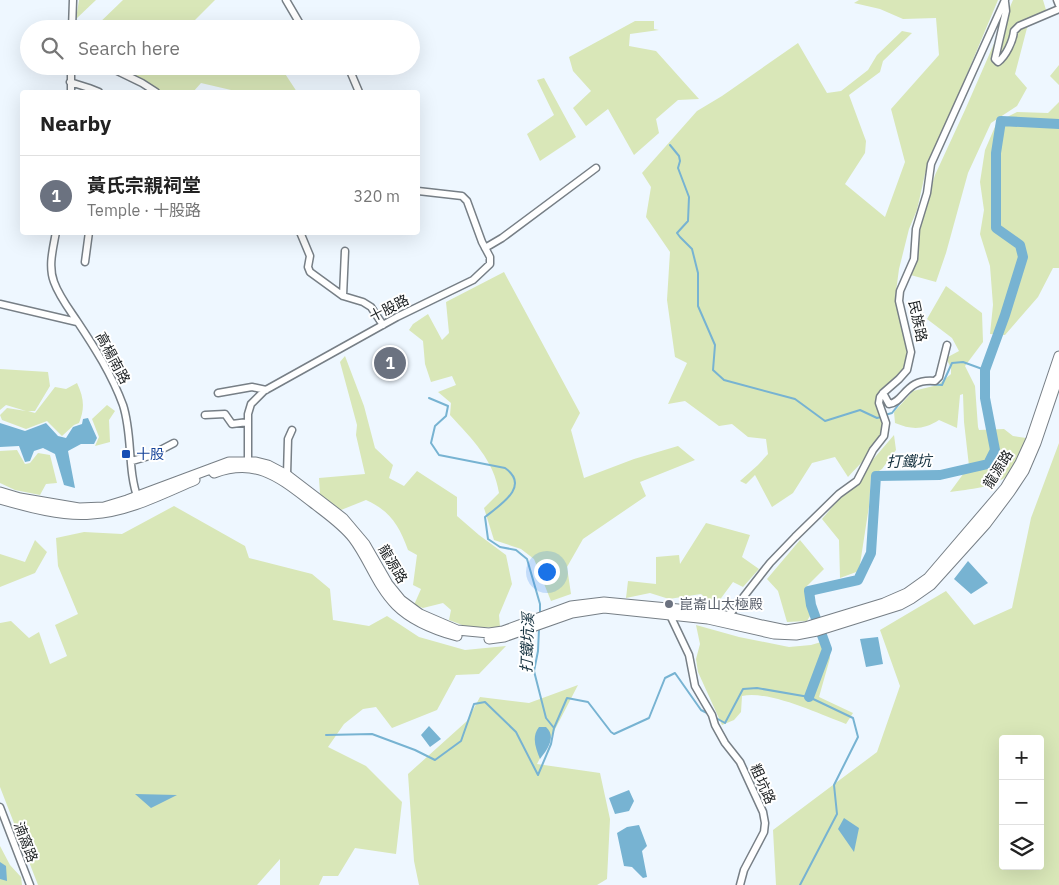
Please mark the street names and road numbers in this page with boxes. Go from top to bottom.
street label: 十股路 [366,290,412,326]
street label: 民族路 [905,299,931,343]
street label: 高楊南路 [92,329,134,387]
street label: 龍源路 [979,446,1017,492]
street label: 龍源路 [374,541,412,587]
street label: 粗坑路 [746,761,780,807]
street label: 湳窩路 [10,819,42,865]

